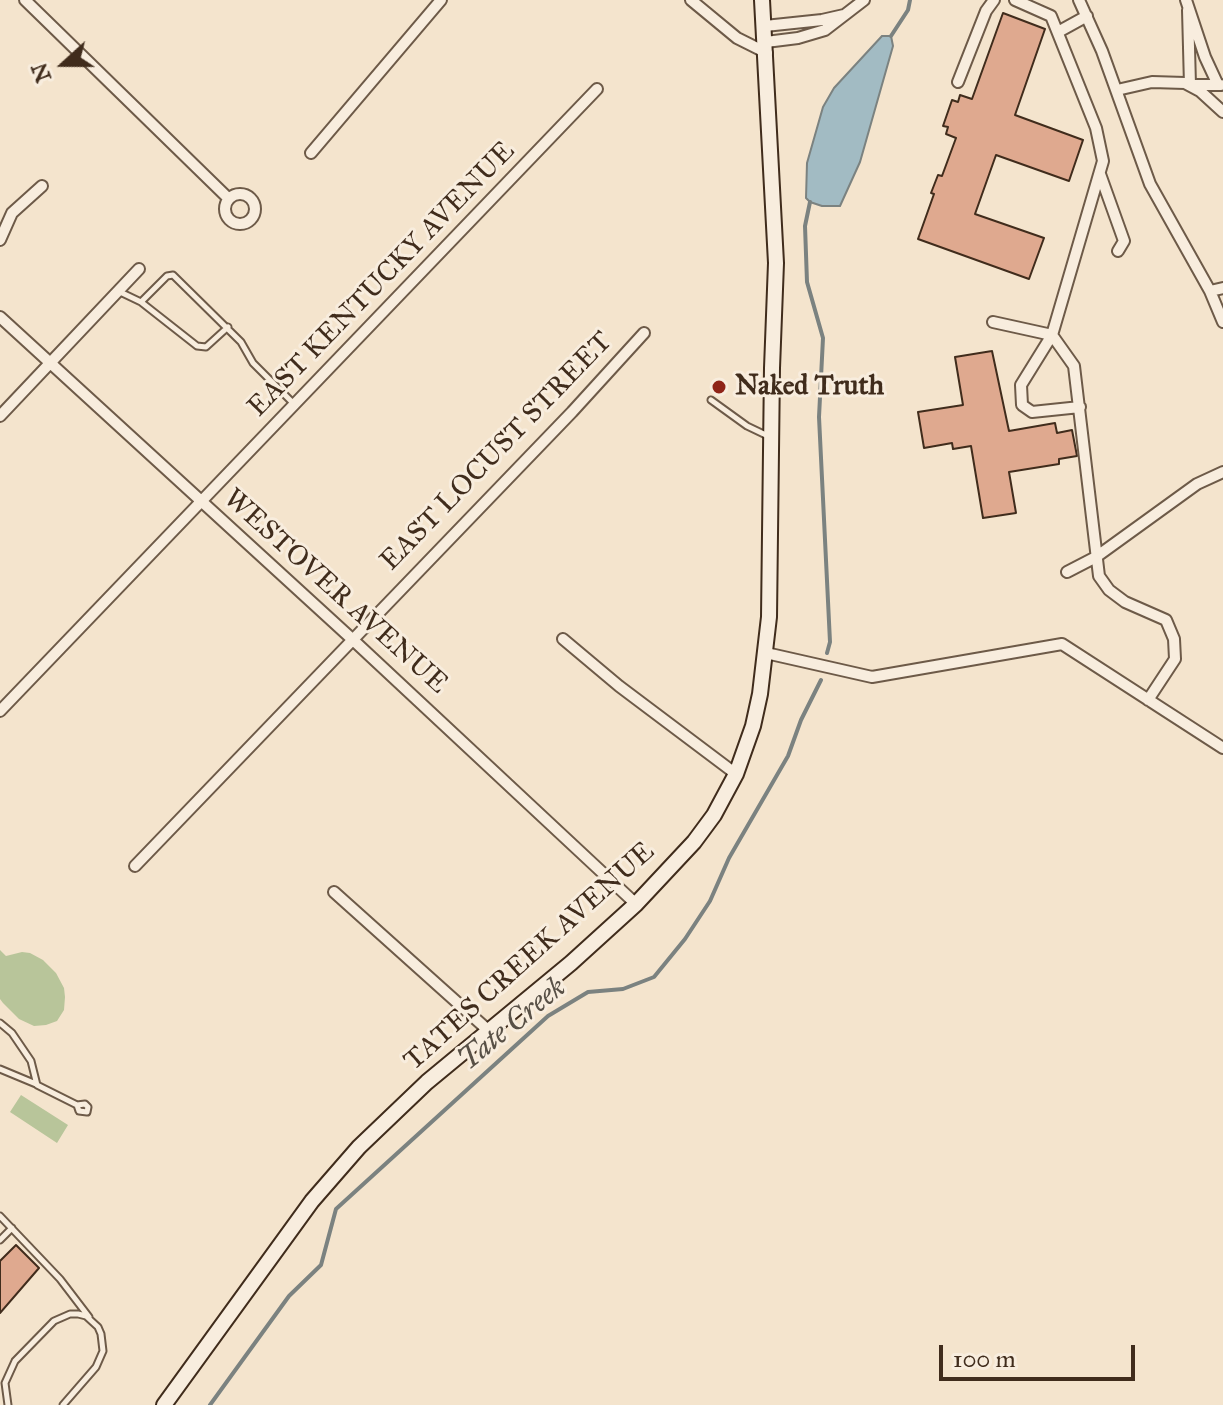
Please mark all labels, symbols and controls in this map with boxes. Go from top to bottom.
north arrow [24,24,104,104]
text: N [25,59,57,86]
street label: EAST KENTUCKY AVENUE [242,135,522,425]
street label: EAST LOCUST STREET [374,326,620,578]
place label: Naked Truth [735,370,884,404]
marker: Naked Truth [710,378,728,396]
street label: WESTOVER AVENUE [216,483,454,701]
street label: TATES CREEK AVENUE [398,836,662,1078]
water label: Tate Creek [452,971,574,1079]
scale bar [943,1329,1139,1379]
text: 100 m [953,1344,1016,1374]

